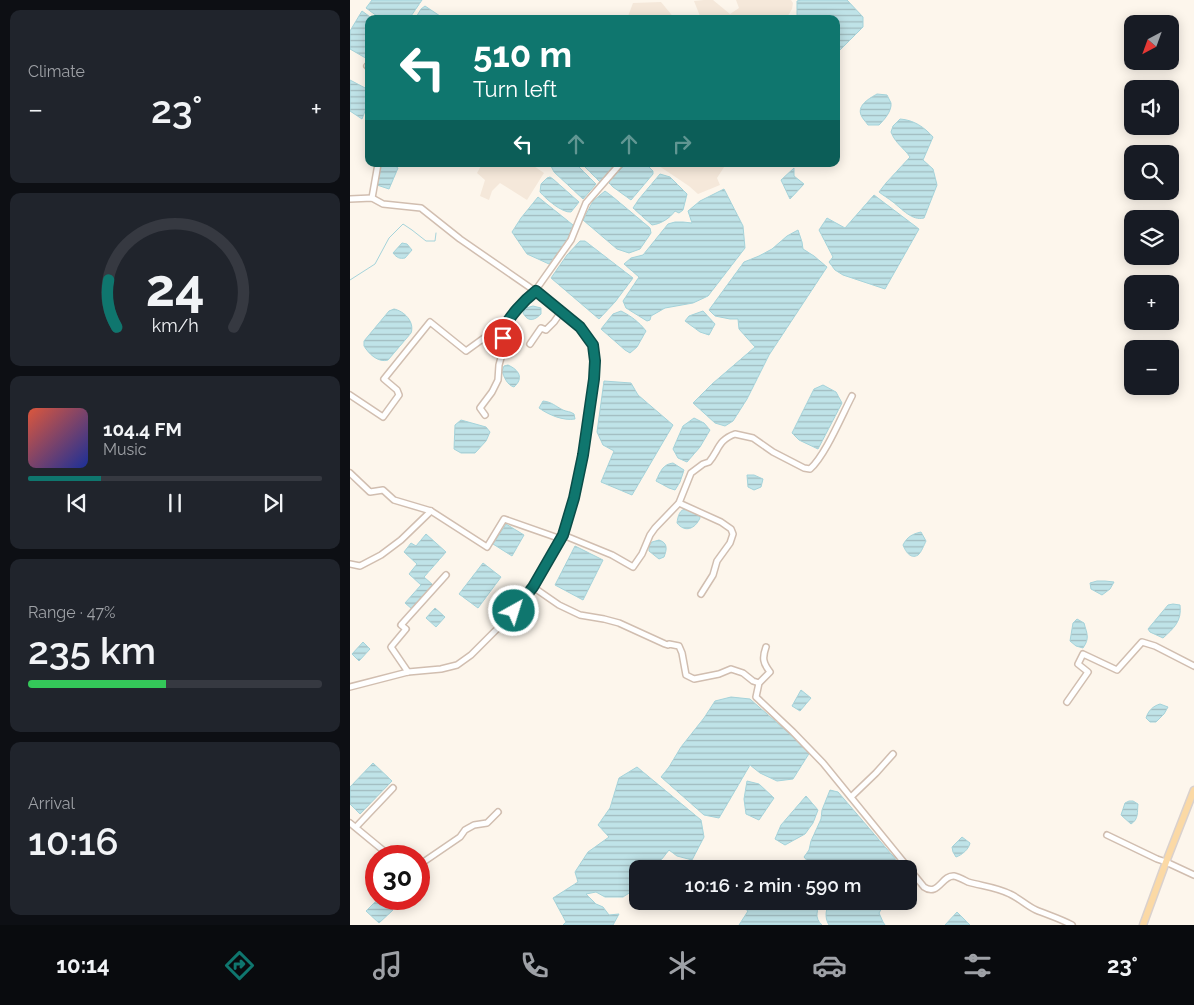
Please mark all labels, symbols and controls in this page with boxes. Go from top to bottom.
north arrow [1124,15,1179,70]
map controls [1124,15,1179,395]
text: 510 m [473,34,572,75]
icon: left [390,35,455,100]
text: Climate [28,62,85,81]
text: Turn left [473,76,557,102]
button: sound [1124,80,1179,135]
text: 23° [151,87,203,132]
text: − [28,93,43,126]
text: + [310,93,322,126]
icon: left [509,130,537,158]
icon: ahead [562,130,590,158]
icon: ahead [615,130,643,158]
icon: right [668,130,696,158]
button: search [1124,145,1179,200]
button: layers [1124,210,1179,265]
text: 24 [145,257,205,318]
button: + [1124,275,1179,330]
text: km/h [151,315,199,336]
pin [482,317,524,359]
icon: arrive [489,324,517,352]
button: − [1124,340,1179,395]
text: 104.4 FM [103,418,182,440]
text: Music [103,440,147,459]
icon: previous [63,489,91,517]
icon: pause [161,489,189,517]
icon: next [259,489,287,517]
position arrow [487,584,539,636]
text: Range · 47% [28,603,115,622]
text: 235 km [28,628,156,673]
text: Arrival [28,794,75,813]
text: 10:16 [28,819,119,864]
speed limit sign: 30 [365,845,430,910]
text: 10:16 · 2 min · 590 m [685,874,861,896]
icon: directions [222,948,257,983]
icon: music [370,948,405,983]
icon: phone [517,948,552,983]
icon: climate [665,948,700,983]
icon: car [812,948,847,983]
icon: filters [960,948,995,983]
text: 10:14 [56,952,110,978]
text: 23° [1107,952,1138,978]

